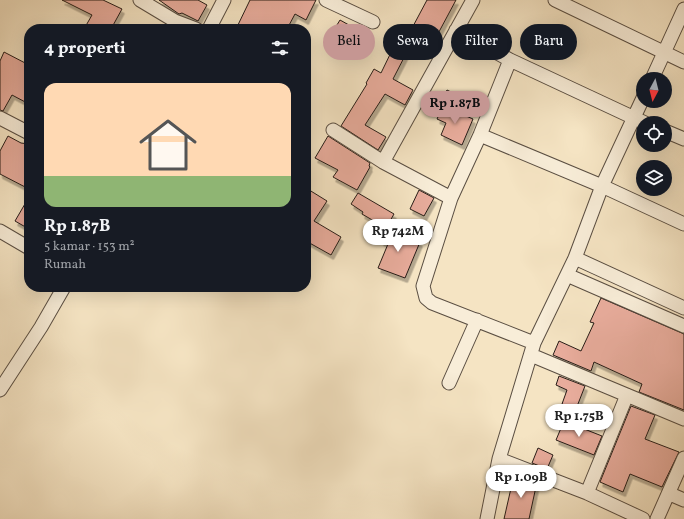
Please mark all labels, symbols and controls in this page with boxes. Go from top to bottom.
chip: Beli [323,24,375,60]
chip: Sewa [383,24,443,60]
chip: Filter [451,24,512,60]
chip: Baru [520,24,577,60]
text: 4 properti [44,37,126,60]
icon: filters [269,37,291,59]
north arrow [636,72,672,108]
map controls [636,72,672,196]
pin: Rp 1.87B [414,91,496,125]
text: Rp 1.87B [430,95,480,113]
icon: home [132,109,204,181]
button: locate [636,116,672,152]
button: layers [636,160,672,196]
text: Rp 1.87B [44,215,111,238]
pin: Rp 742M [361,219,435,253]
text: Rp 742M [372,223,424,241]
text: 5 kamar · 153 m² [44,238,134,256]
text: Rumah [44,256,86,274]
pin: Rp 1.75B [538,404,620,438]
text: Rp 1.75B [554,408,604,426]
pin: Rp 1.09B [480,465,562,499]
text: Rp 1.09B [495,469,547,487]

